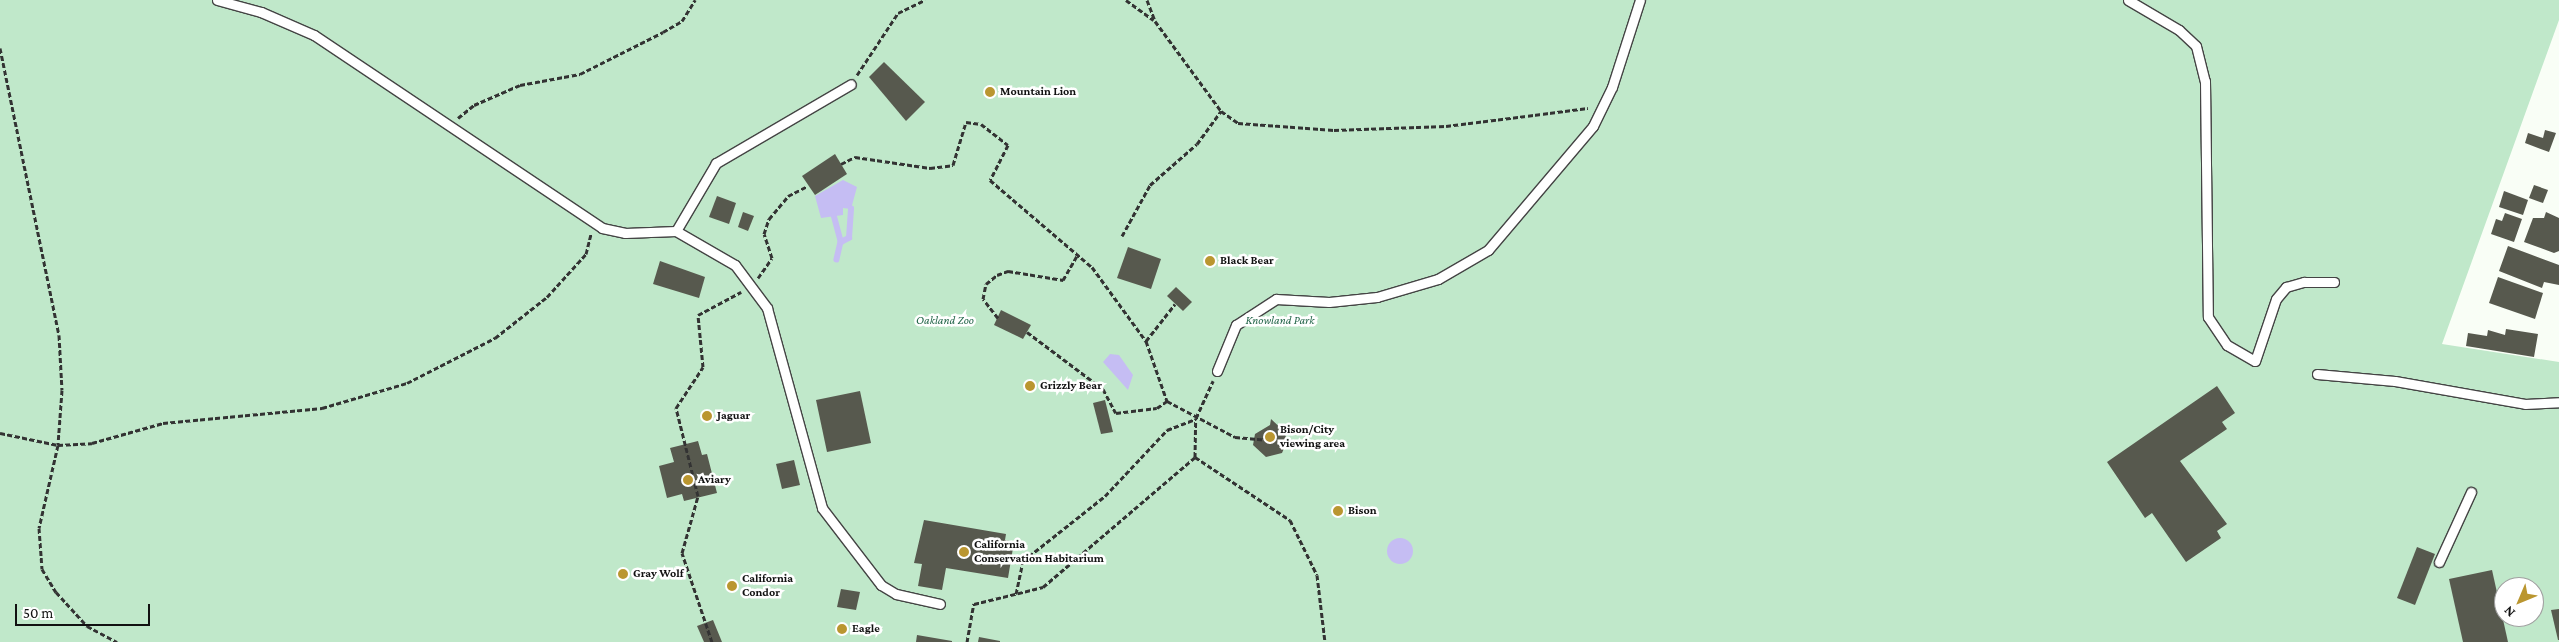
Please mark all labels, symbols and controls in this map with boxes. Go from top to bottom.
place label: Mountain Lion [1000,85,1076,99]
marker: Mountain Lion [984,86,996,98]
place label: Black Bear [1220,254,1274,268]
marker: Black Bear [1204,255,1216,267]
park label: Oakland Zoo [916,314,974,328]
park label: Knowland Park [1246,314,1314,328]
place label: Grizzly Bear [1040,379,1102,393]
marker: Grizzly Bear [1024,380,1036,392]
place label: Jaguar [717,409,750,423]
marker: Jaguar [701,410,713,422]
place label: Bison/City viewing area [1280,423,1345,451]
marker: Bison/City viewing area [1264,431,1276,443]
place label: Aviary [698,473,731,487]
marker: Aviary [682,474,694,486]
place label: Bison [1348,504,1377,518]
marker: Bison [1332,505,1344,517]
place label: California Conservation Habitarium [974,538,1104,566]
marker: California Conservation Habitarium [958,546,970,558]
place label: Gray Wolf [633,567,684,581]
marker: Gray Wolf [617,568,629,580]
place label: California Condor [742,572,793,600]
north arrow [2494,577,2544,627]
marker: California Condor [726,580,738,592]
scale bar [18,594,152,626]
text: N [2500,603,2518,621]
text: 50 m [23,605,53,621]
place label: Eagle [852,622,880,636]
marker: Eagle [836,623,848,635]

